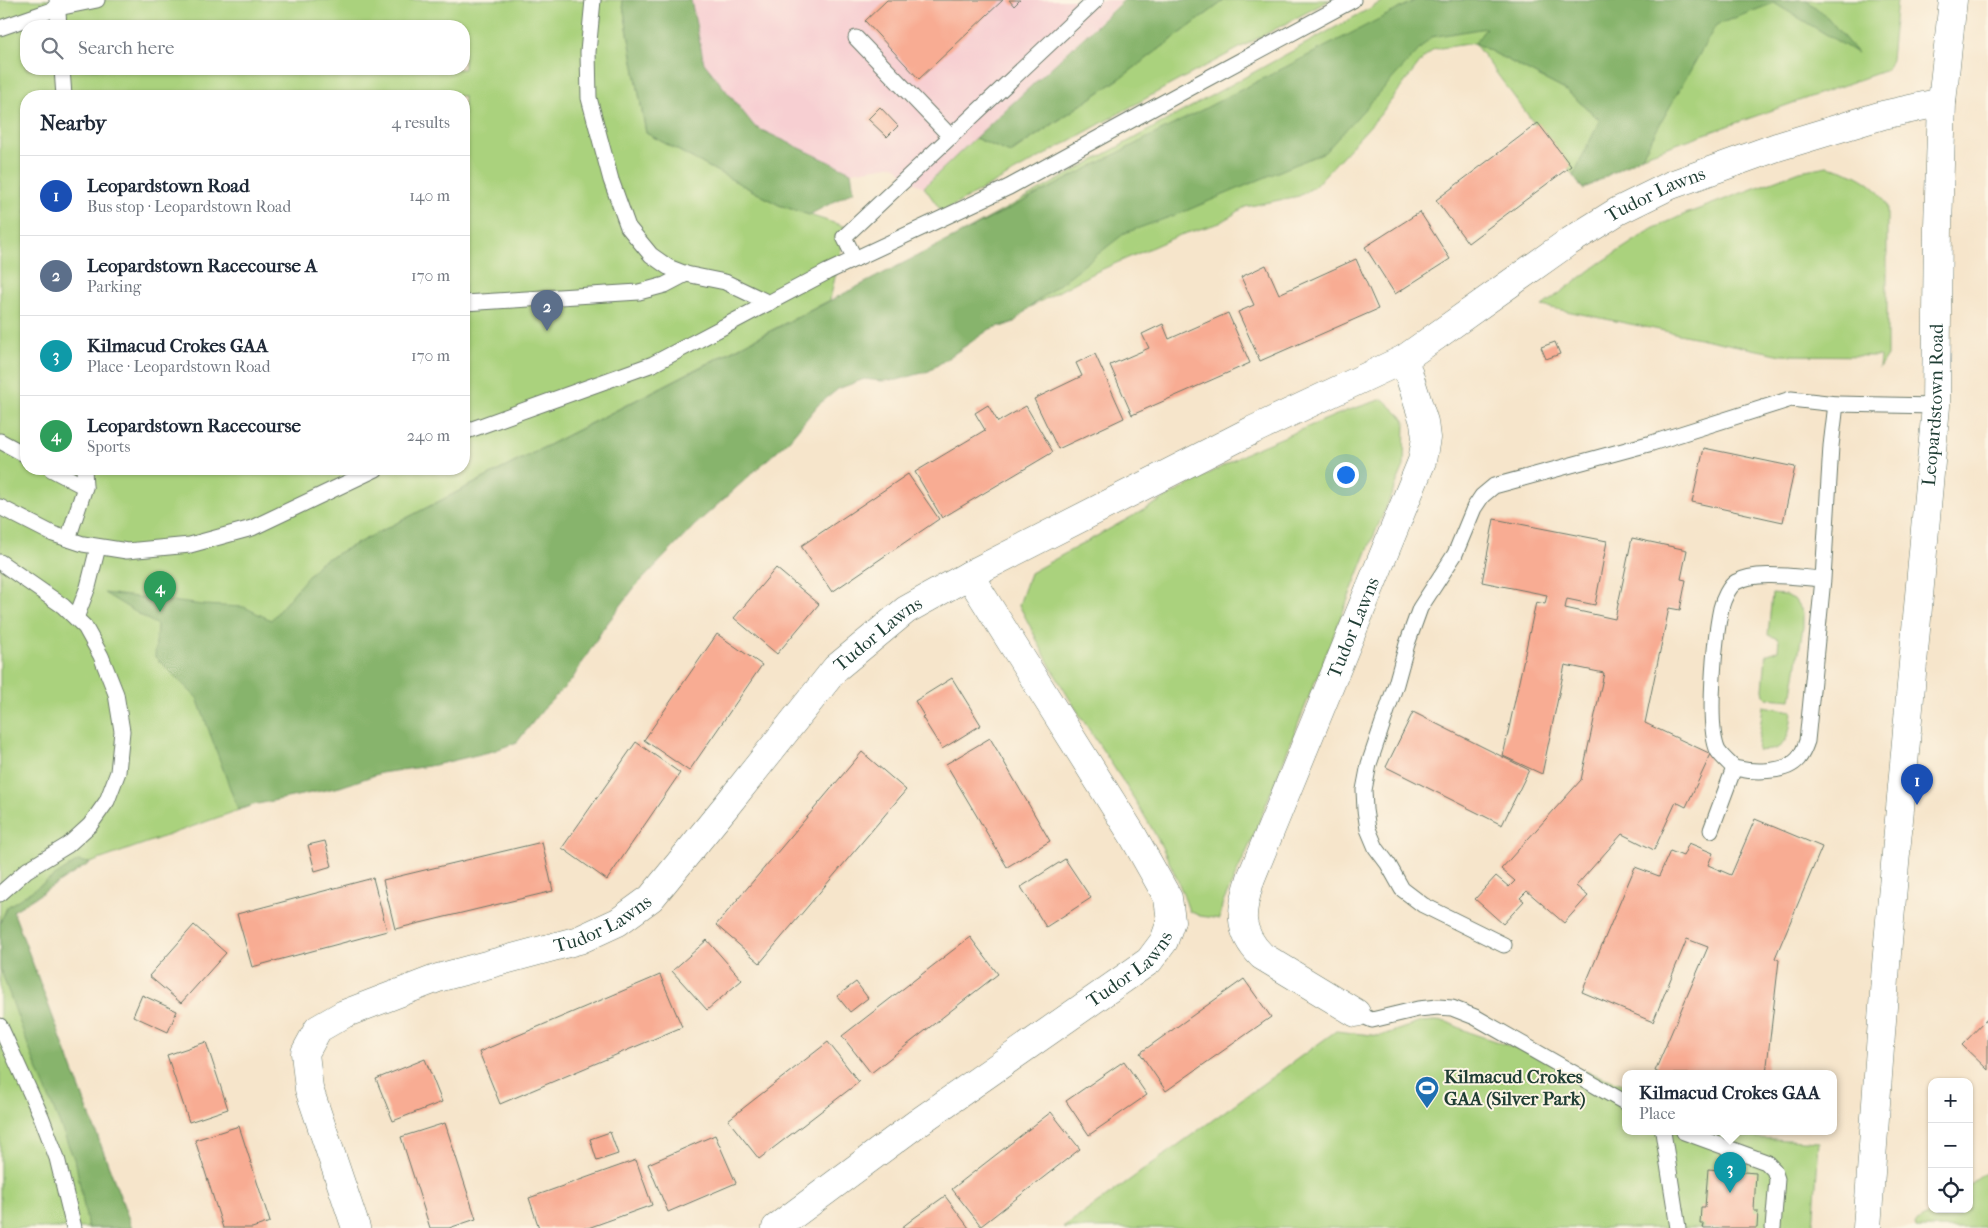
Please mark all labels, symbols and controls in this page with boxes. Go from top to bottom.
search box [20,20,470,75]
icon: search [38,34,66,62]
text: Search here [78,37,174,59]
text: Nearby [40,111,106,135]
text: 4 results [392,113,450,132]
street label: Tudor Lawns [1602,163,1708,227]
text: Leopardstown Road [87,175,249,197]
text: 1 [53,186,59,205]
text: 140 m [409,186,450,205]
text: Bus stop · Leopardstown Road [87,197,291,216]
text: Leopardstown Racecourse A [87,255,317,277]
text: 2 [52,266,60,285]
text: 170 m [411,266,450,285]
text: Parking [87,277,141,296]
pin: 2 [531,290,563,331]
street label: Leopardstown Road [1918,323,1948,487]
text: Kilmacud Crokes GAA [87,335,268,357]
text: 3 [53,346,59,365]
text: 170 m [411,346,450,365]
text: Place · Leopardstown Road [87,357,270,376]
text: Leopardstown Racecourse [87,415,301,437]
text: 4 [51,426,61,445]
text: 240 m [407,426,450,445]
text: Sports [87,437,130,456]
your location [1333,462,1359,488]
pin: 4 [144,571,176,612]
street label: Tudor Lawns [1323,574,1384,681]
street label: Tudor Lawns [829,592,926,676]
pin: 1 [1901,764,1933,805]
street label: Tudor Lawns [551,890,656,957]
street label: Tudor Lawns [1083,929,1177,1012]
place label: Kilmacud Crokes GAA (Silver Park) [1444,1066,1586,1110]
popup [1622,1070,1837,1135]
sports icon: Kilmacud Crokes GAA (Silver Park) [1414,1075,1440,1109]
map controls [1928,1078,1973,1213]
button: + [1928,1078,1973,1123]
text: Kilmacud Crokes GAA [1639,1082,1820,1104]
text: Place [1639,1104,1675,1123]
button: − [1928,1123,1973,1168]
pin: 3 [1714,1152,1746,1193]
button: locate [1928,1168,1973,1213]

